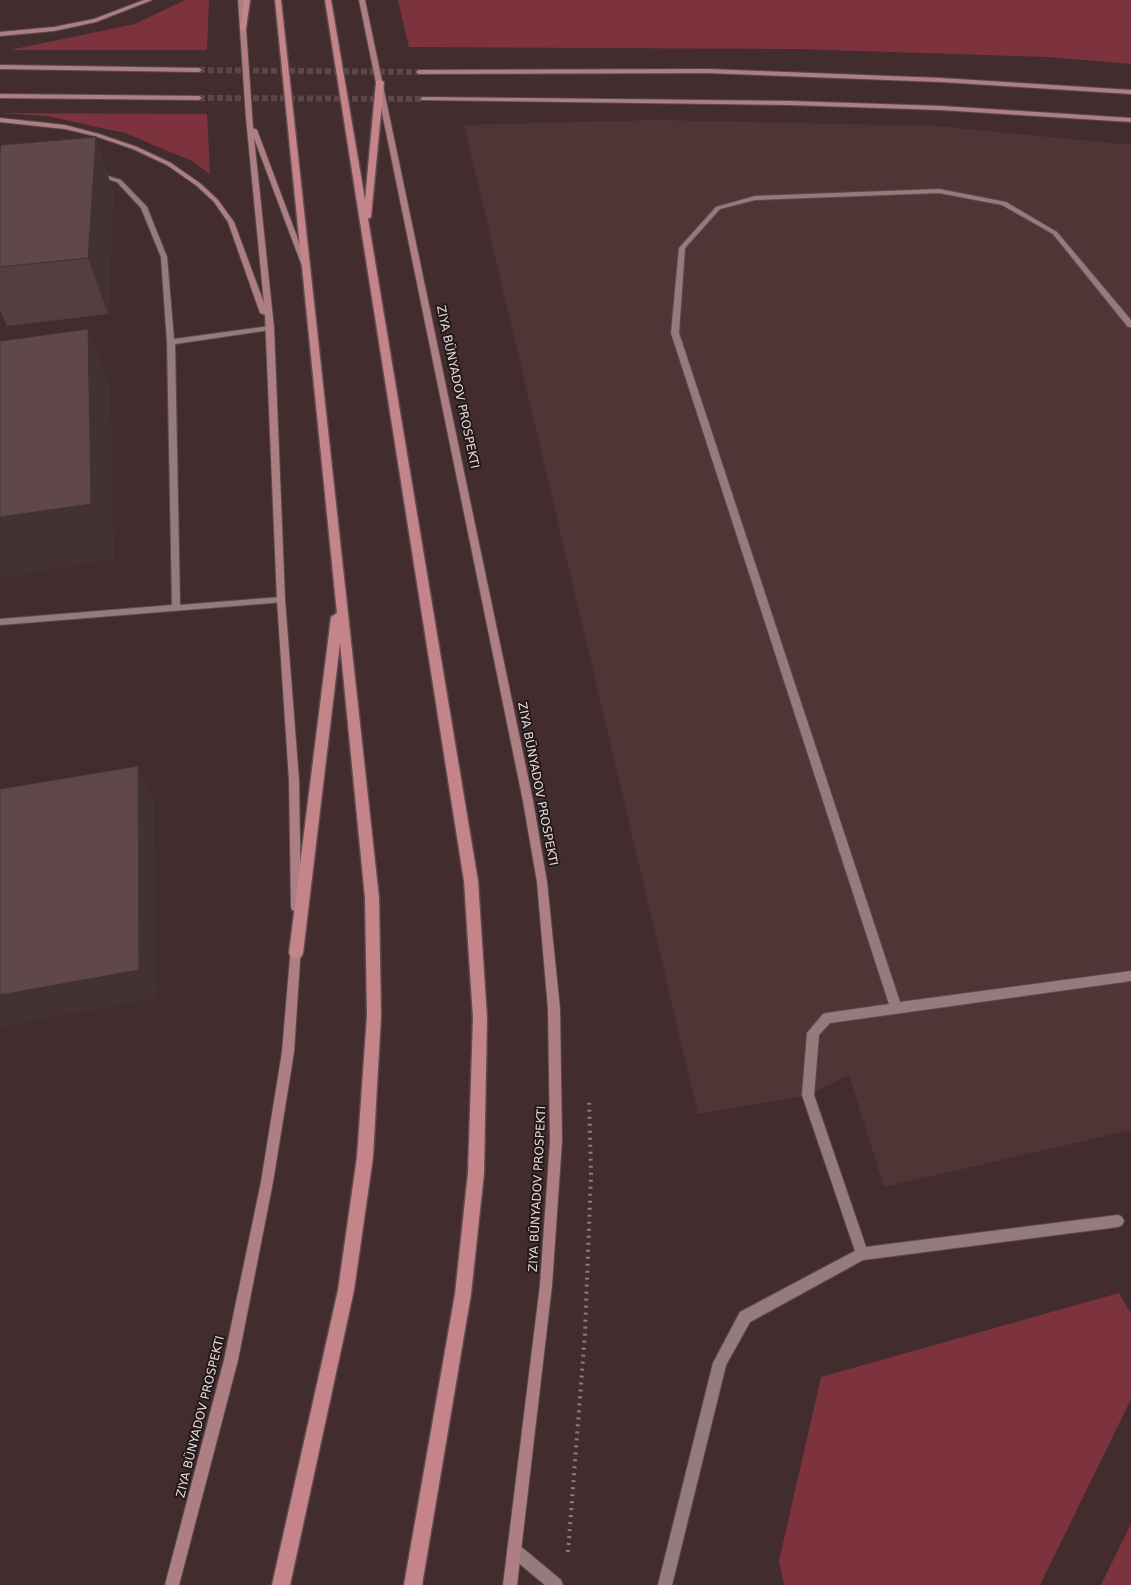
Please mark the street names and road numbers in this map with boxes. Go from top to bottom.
street label: ZIYA BÜNYADOV PROSPEKTI [433,304,481,470]
street label: ZIYA BÜNYADOV PROSPEKTI [514,701,560,867]
street label: ZIYA BÜNYADOV PROSPEKTI [526,1105,550,1273]
street label: ZIYA BÜNYADOV PROSPEKTI [174,1334,228,1500]

